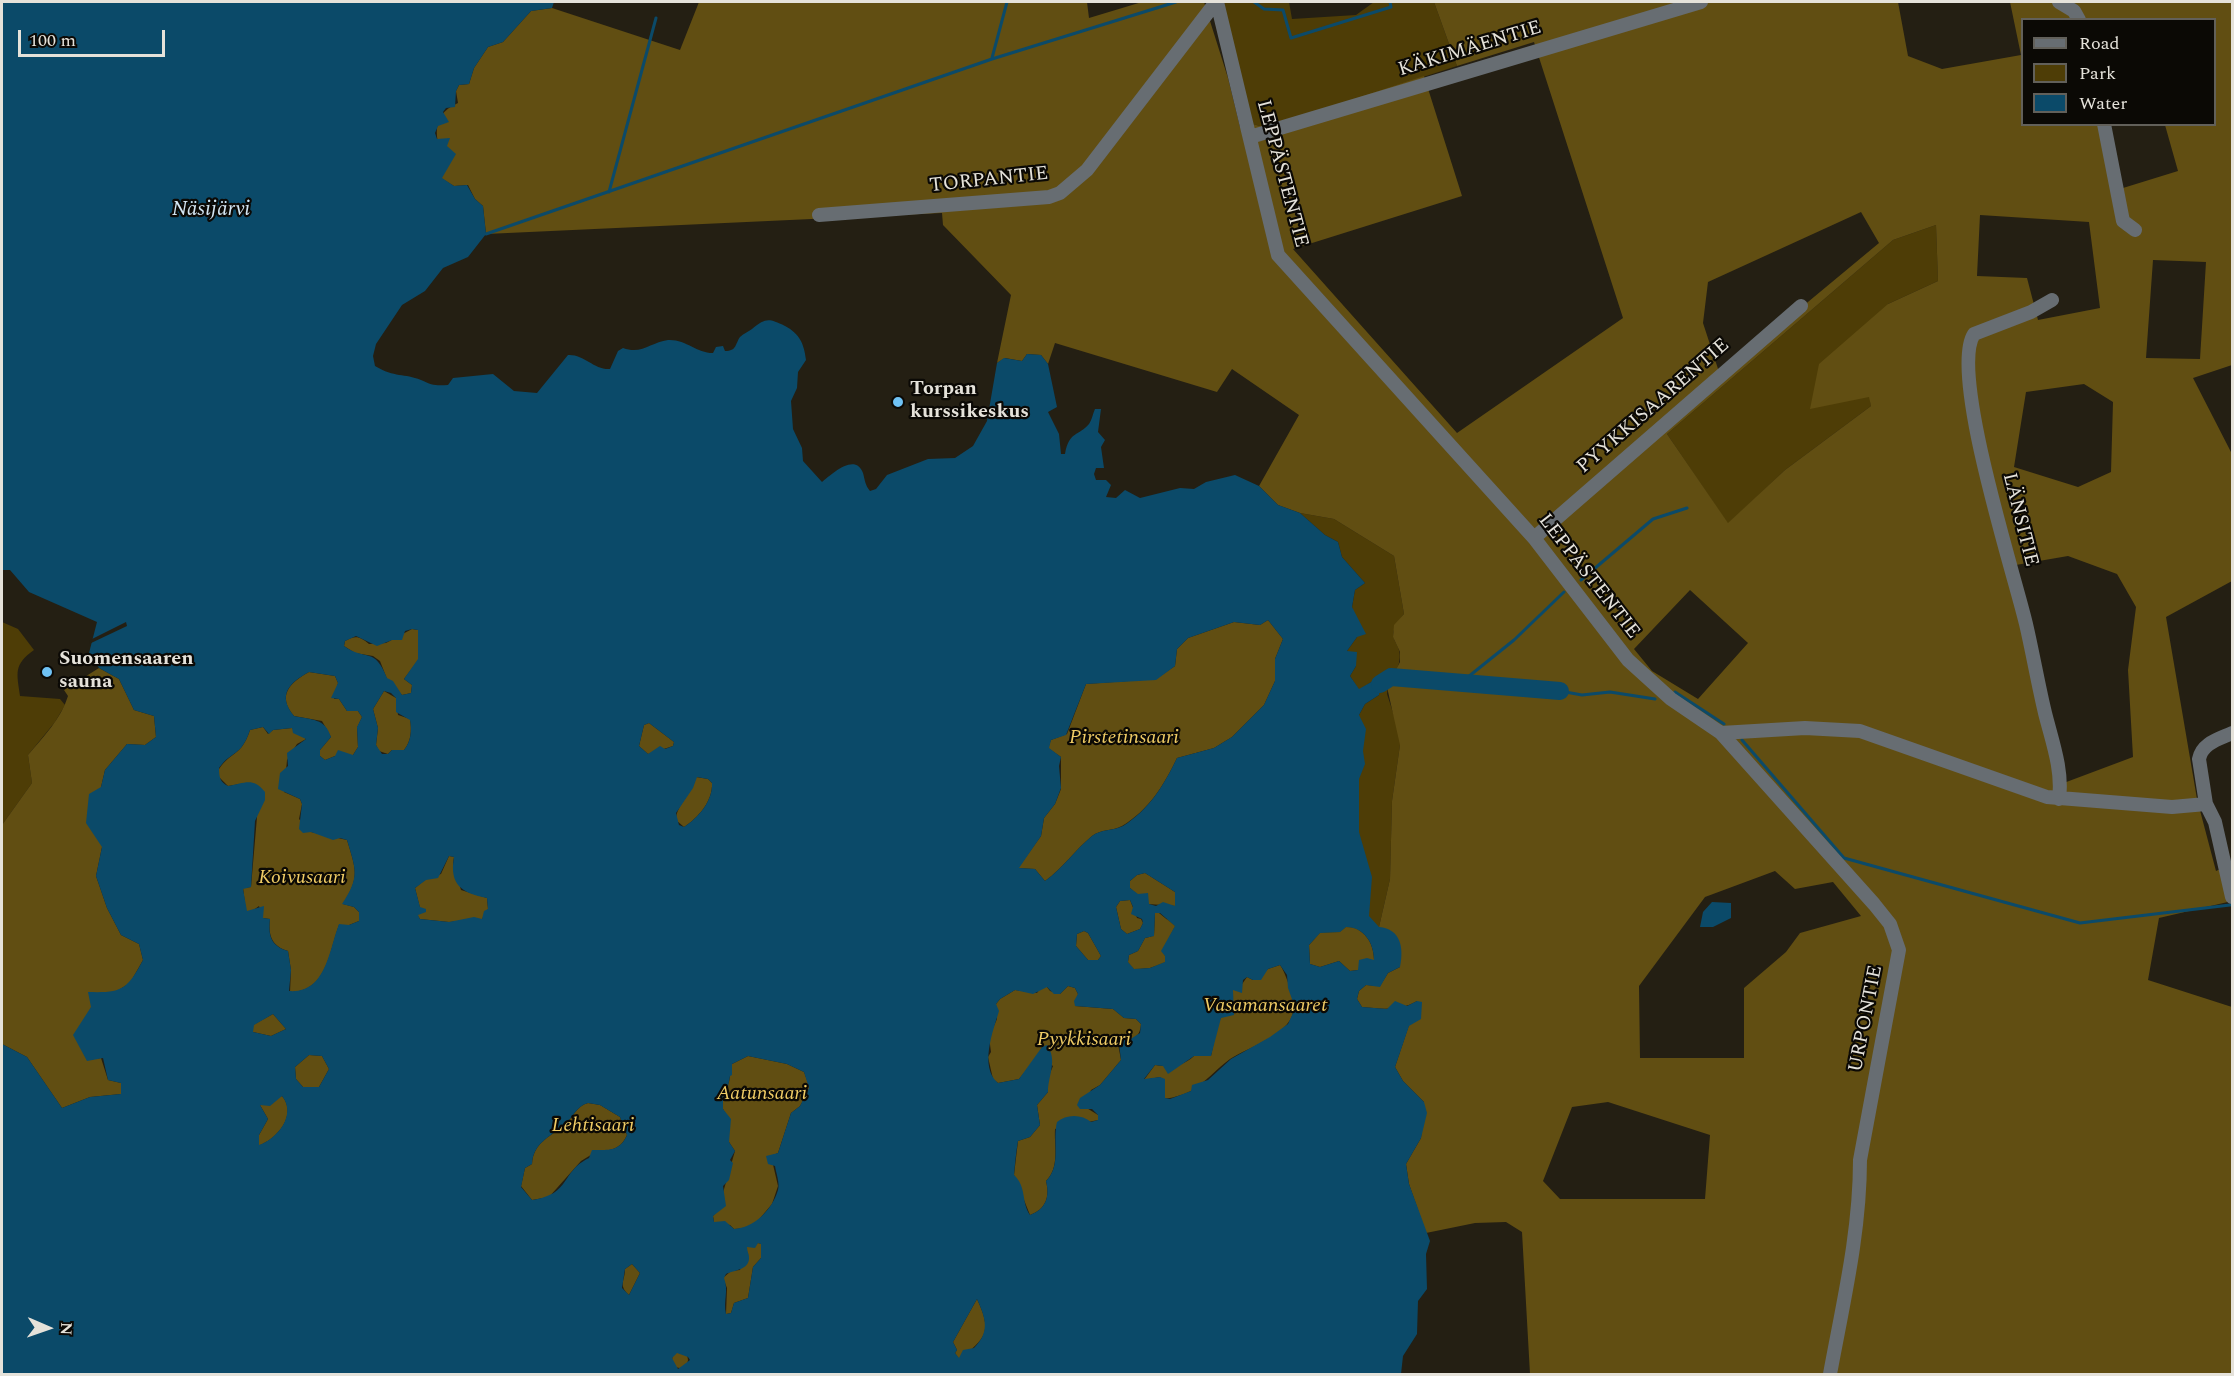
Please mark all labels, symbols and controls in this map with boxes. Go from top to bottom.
street label: KÄKIMÄENTIE [1395,17,1545,83]
scale bar [21,18,168,56]
legend [2021,18,2216,126]
text: 100 m [29,27,76,54]
text: Road [2079,30,2120,57]
text: Park [2079,60,2116,87]
text: Water [2079,90,2127,117]
street label: LEPPÄSTENTIE [1250,98,1312,250]
street label: TORPANTIE [928,163,1050,199]
water label: Näsijärvi [172,198,250,224]
street label: PYYKKISAARENTIE [1573,334,1735,480]
place label: Torpan kurssikeskus [910,378,1029,425]
marker: Torpan kurssikeskus [891,395,905,409]
street label: LÄNSITIE [1996,471,2042,569]
street label: LEPPÄSTENTIE [1532,510,1644,644]
place label: Suomensaaren sauna [59,648,194,695]
marker: Suomensaaren sauna [40,665,54,679]
park label: Pirstetinsaari [1069,727,1179,751]
park label: Koivusaari [258,867,346,891]
street label: URPONTIE [1845,963,1889,1075]
park label: Vasamansaaret [1203,995,1327,1019]
park label: Pyykkisaari [1037,1029,1131,1053]
park label: Aatunsaari [717,1083,807,1107]
park label: Lehtisaari [552,1115,634,1139]
north arrow [18,1298,78,1358]
text: N [54,1322,78,1336]

